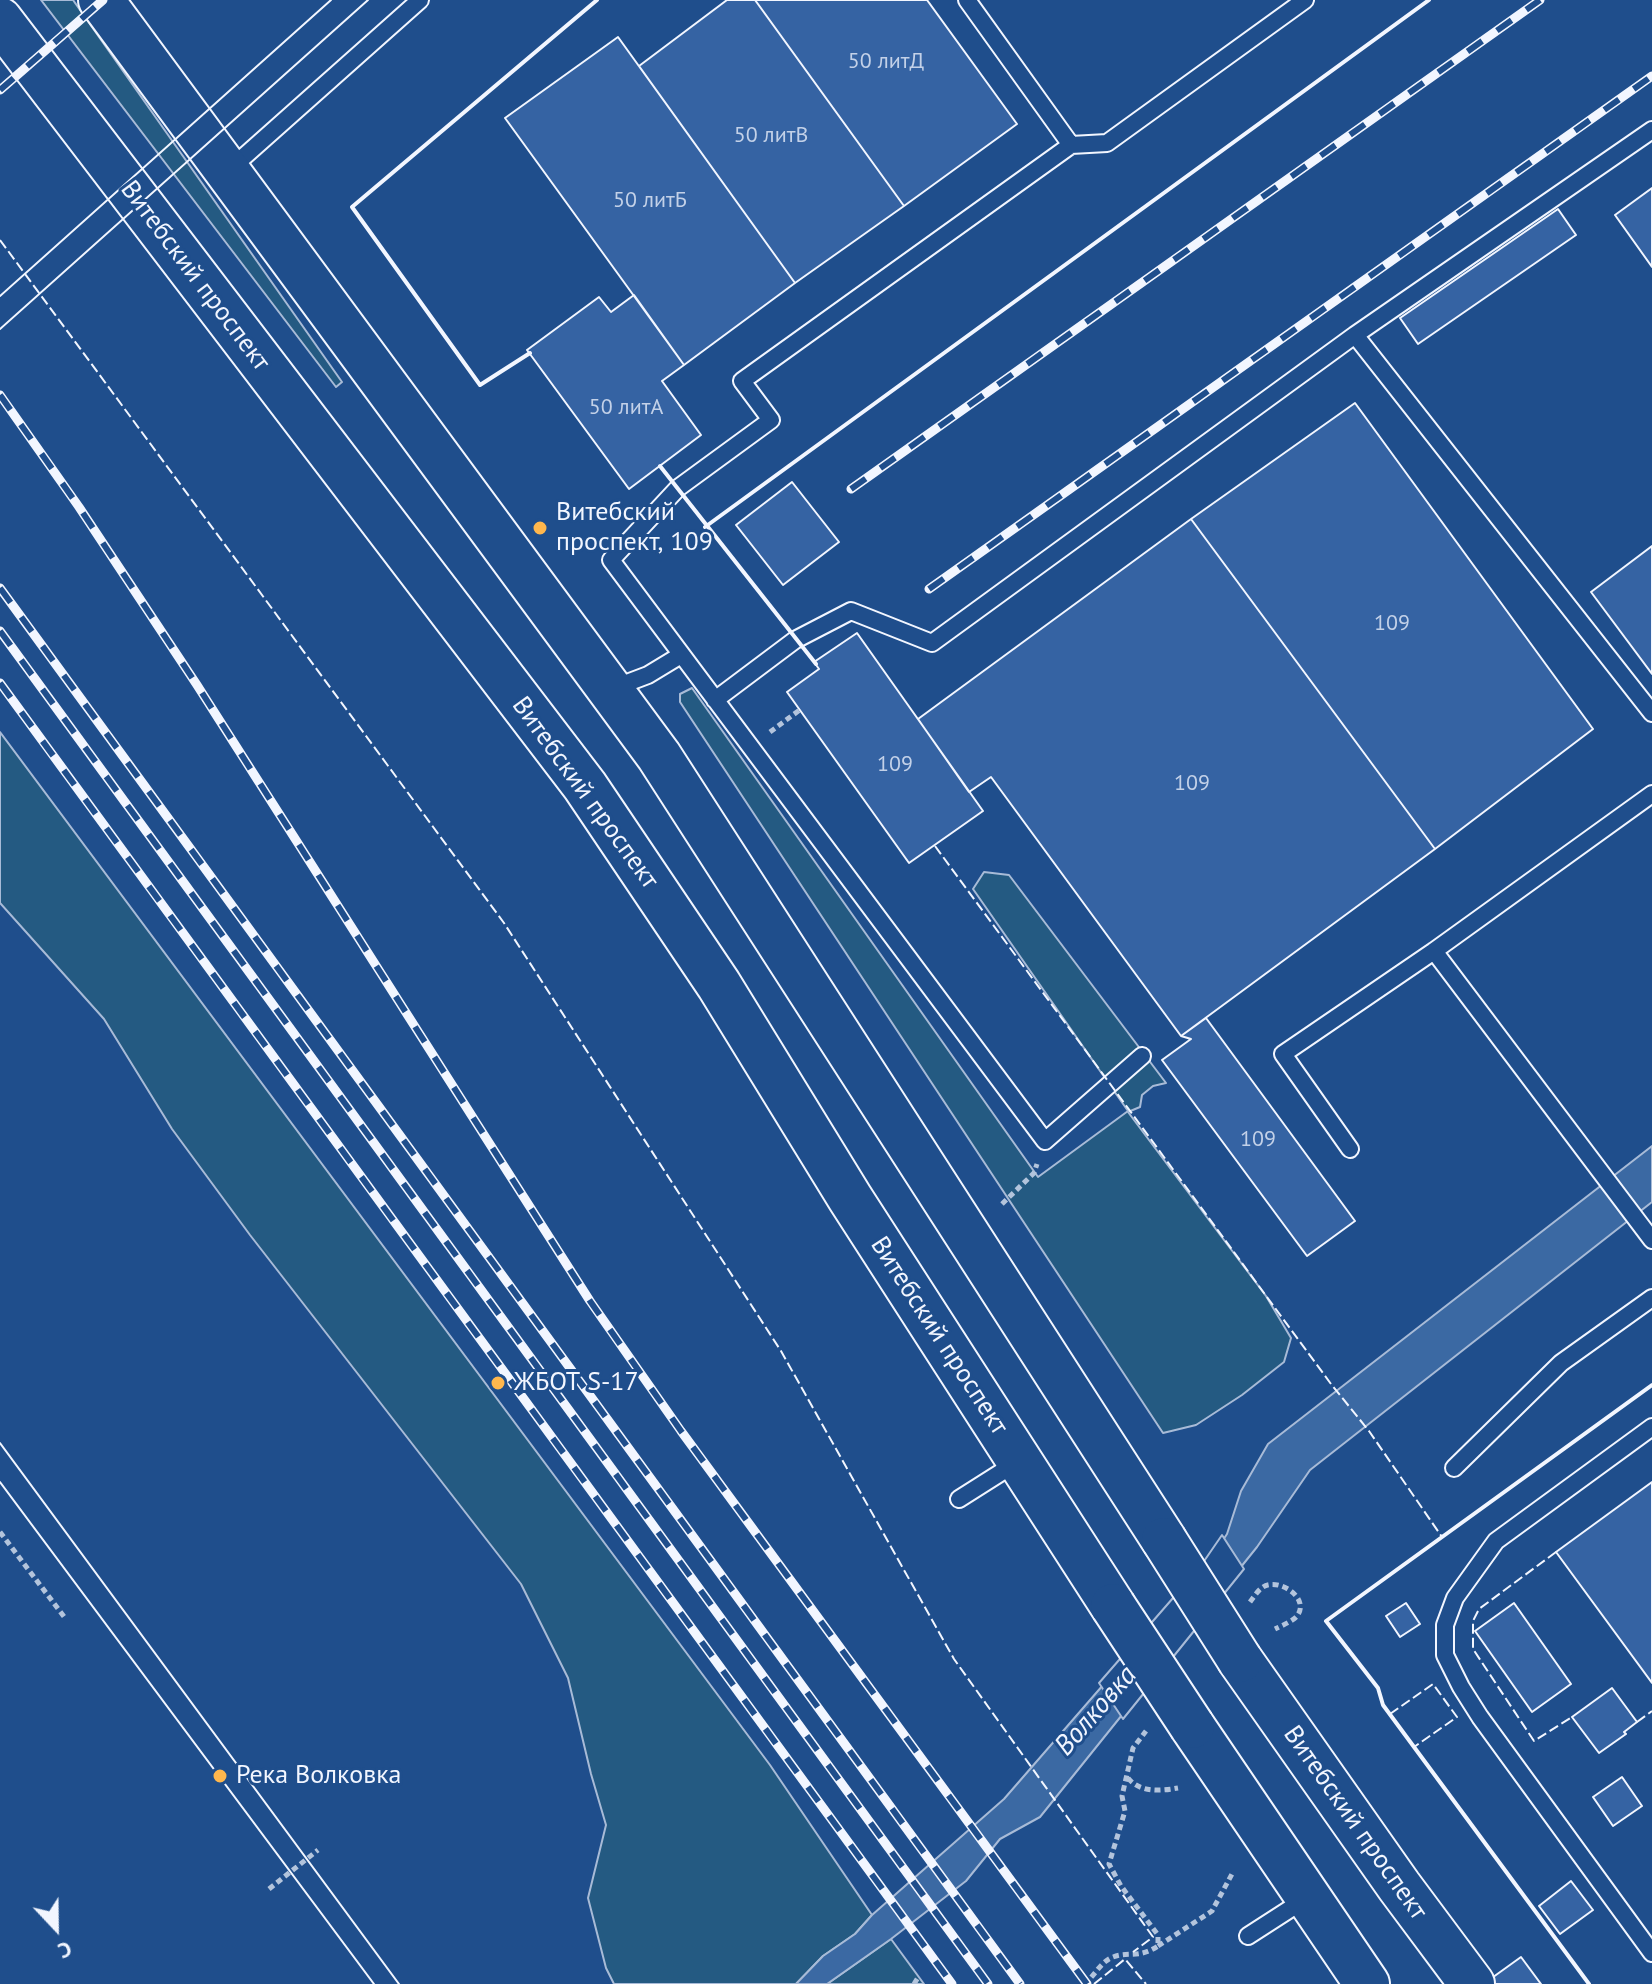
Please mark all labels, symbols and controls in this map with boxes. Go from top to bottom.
house number: 50 литД [848,49,924,75]
house number: 50 литВ [734,123,808,149]
street label: Витебский проспект [113,175,277,377]
house number: 50 литБ [613,188,687,214]
house number: 50 литА [589,395,663,421]
place label: Витебский проспект, 109 [556,497,713,558]
marker: Витебский проспект, 109 [531,519,549,537]
house number: 109 [1374,611,1410,637]
street label: Витебский проспект [505,691,665,895]
house number: 109 [877,752,913,778]
house number: 109 [1174,771,1210,797]
house number: 109 [1240,1127,1276,1153]
street label: Витебский проспект [863,1231,1015,1441]
place label: ЖБОТ S-17 [514,1367,639,1399]
marker: ЖБОТ S-17 [489,1374,507,1392]
water label: Волковка [1048,1659,1144,1763]
street label: Витебский проспект [1276,1720,1434,1926]
place label: Река Волковка [236,1760,401,1792]
marker: Река Волковка [211,1767,229,1785]
north arrow [16,1888,96,1968]
text: С [54,1935,76,1966]

